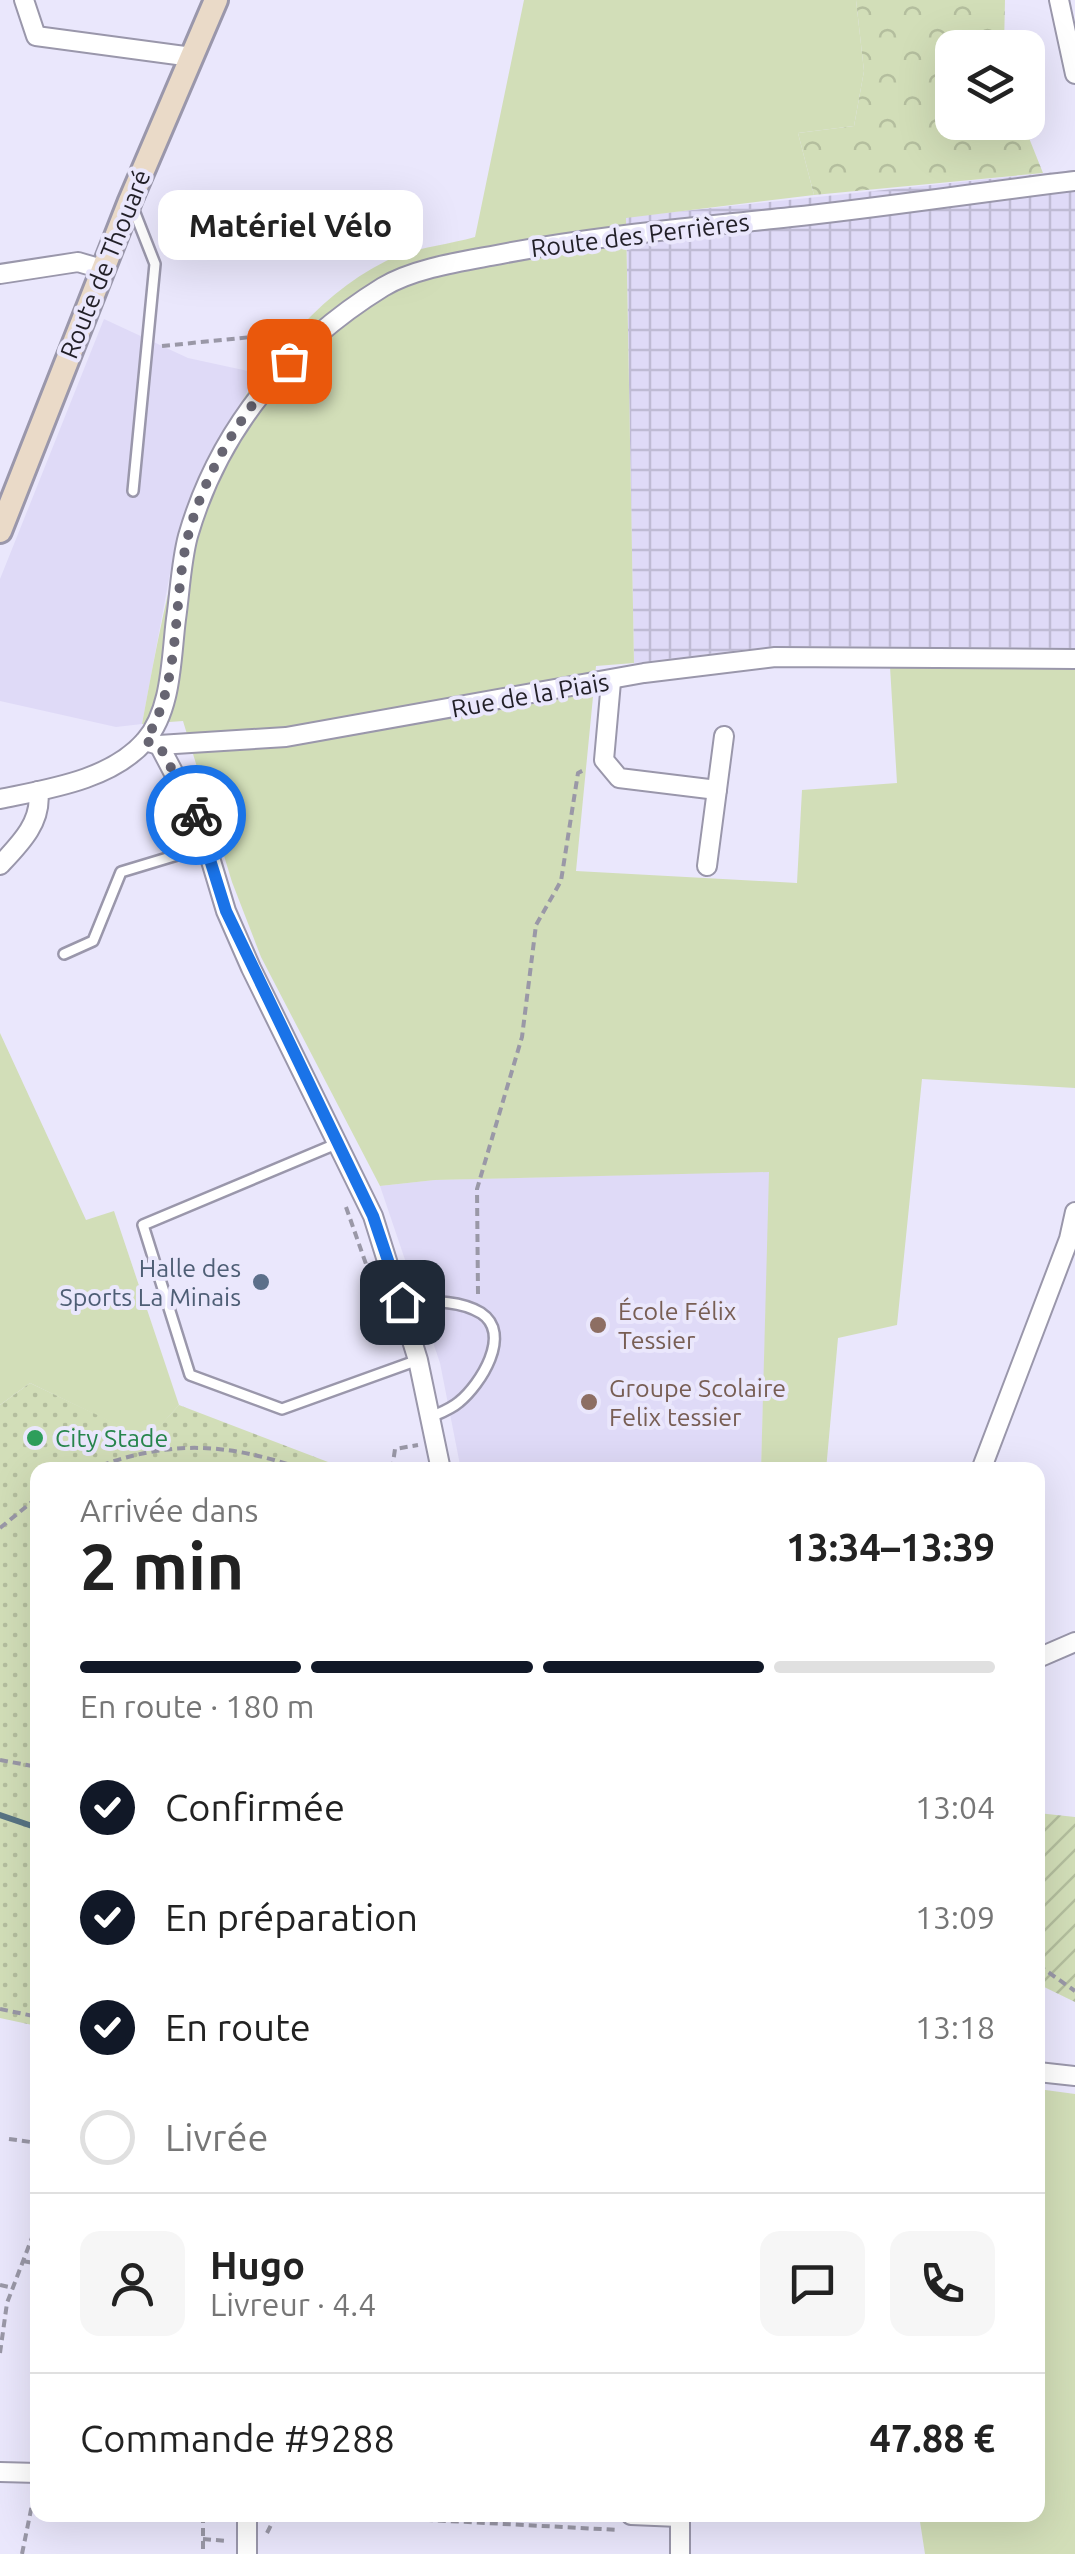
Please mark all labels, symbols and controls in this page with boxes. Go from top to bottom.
map controls [935,30,1045,140]
button: layers [935,30,1045,140]
street label: Route de Thouaré [54,166,156,362]
callout: Matériel Vélo [156,191,422,261]
text: Matériel Vélo [189,207,392,243]
street label: Route des Perrières [529,208,751,262]
pin [247,319,332,404]
icon: bag [262,334,317,389]
street label: Rue de la Piais [449,667,611,723]
courier [146,765,246,865]
icon: bike [169,788,224,843]
place label: Halle des Sports La Minais [60,1254,241,1311]
pin [360,1260,445,1345]
marker: Halle des Sports La Minais [250,1271,272,1293]
icon: home [375,1275,430,1330]
place label: École Félix Tessier [618,1297,736,1354]
marker: École Félix Tessier [587,1314,609,1336]
place label: Groupe Scolaire Felix tessier [609,1374,786,1431]
marker: Groupe Scolaire Felix tessier [578,1391,600,1413]
place label: City Stade [55,1424,168,1452]
marker: City Stade [24,1427,46,1449]
text: Arrivée dans [80,1492,258,1528]
text: 13:34–13:39 [786,1526,995,1568]
text: 2 min [80,1529,244,1602]
text: En route · 180 m [80,1688,314,1724]
icon: check [80,1780,135,1835]
text: Confirmée [165,1786,345,1828]
text: 13:04 [915,1789,995,1825]
icon: check [80,1890,135,1945]
text: En préparation [165,1896,418,1938]
text: 13:09 [915,1899,995,1935]
icon: check [80,2000,135,2055]
text: En route [165,2006,311,2048]
text: 13:18 [915,2009,995,2045]
text: Livrée [165,2116,268,2158]
button: person [80,2231,185,2336]
button: chat [760,2231,865,2336]
button: phone [890,2231,995,2336]
text: Hugo [210,2244,305,2286]
text: Livreur · 4.4 [210,2286,376,2322]
text: Commande #9288 [80,2417,395,2459]
text: 47.88 € [869,2417,995,2459]

